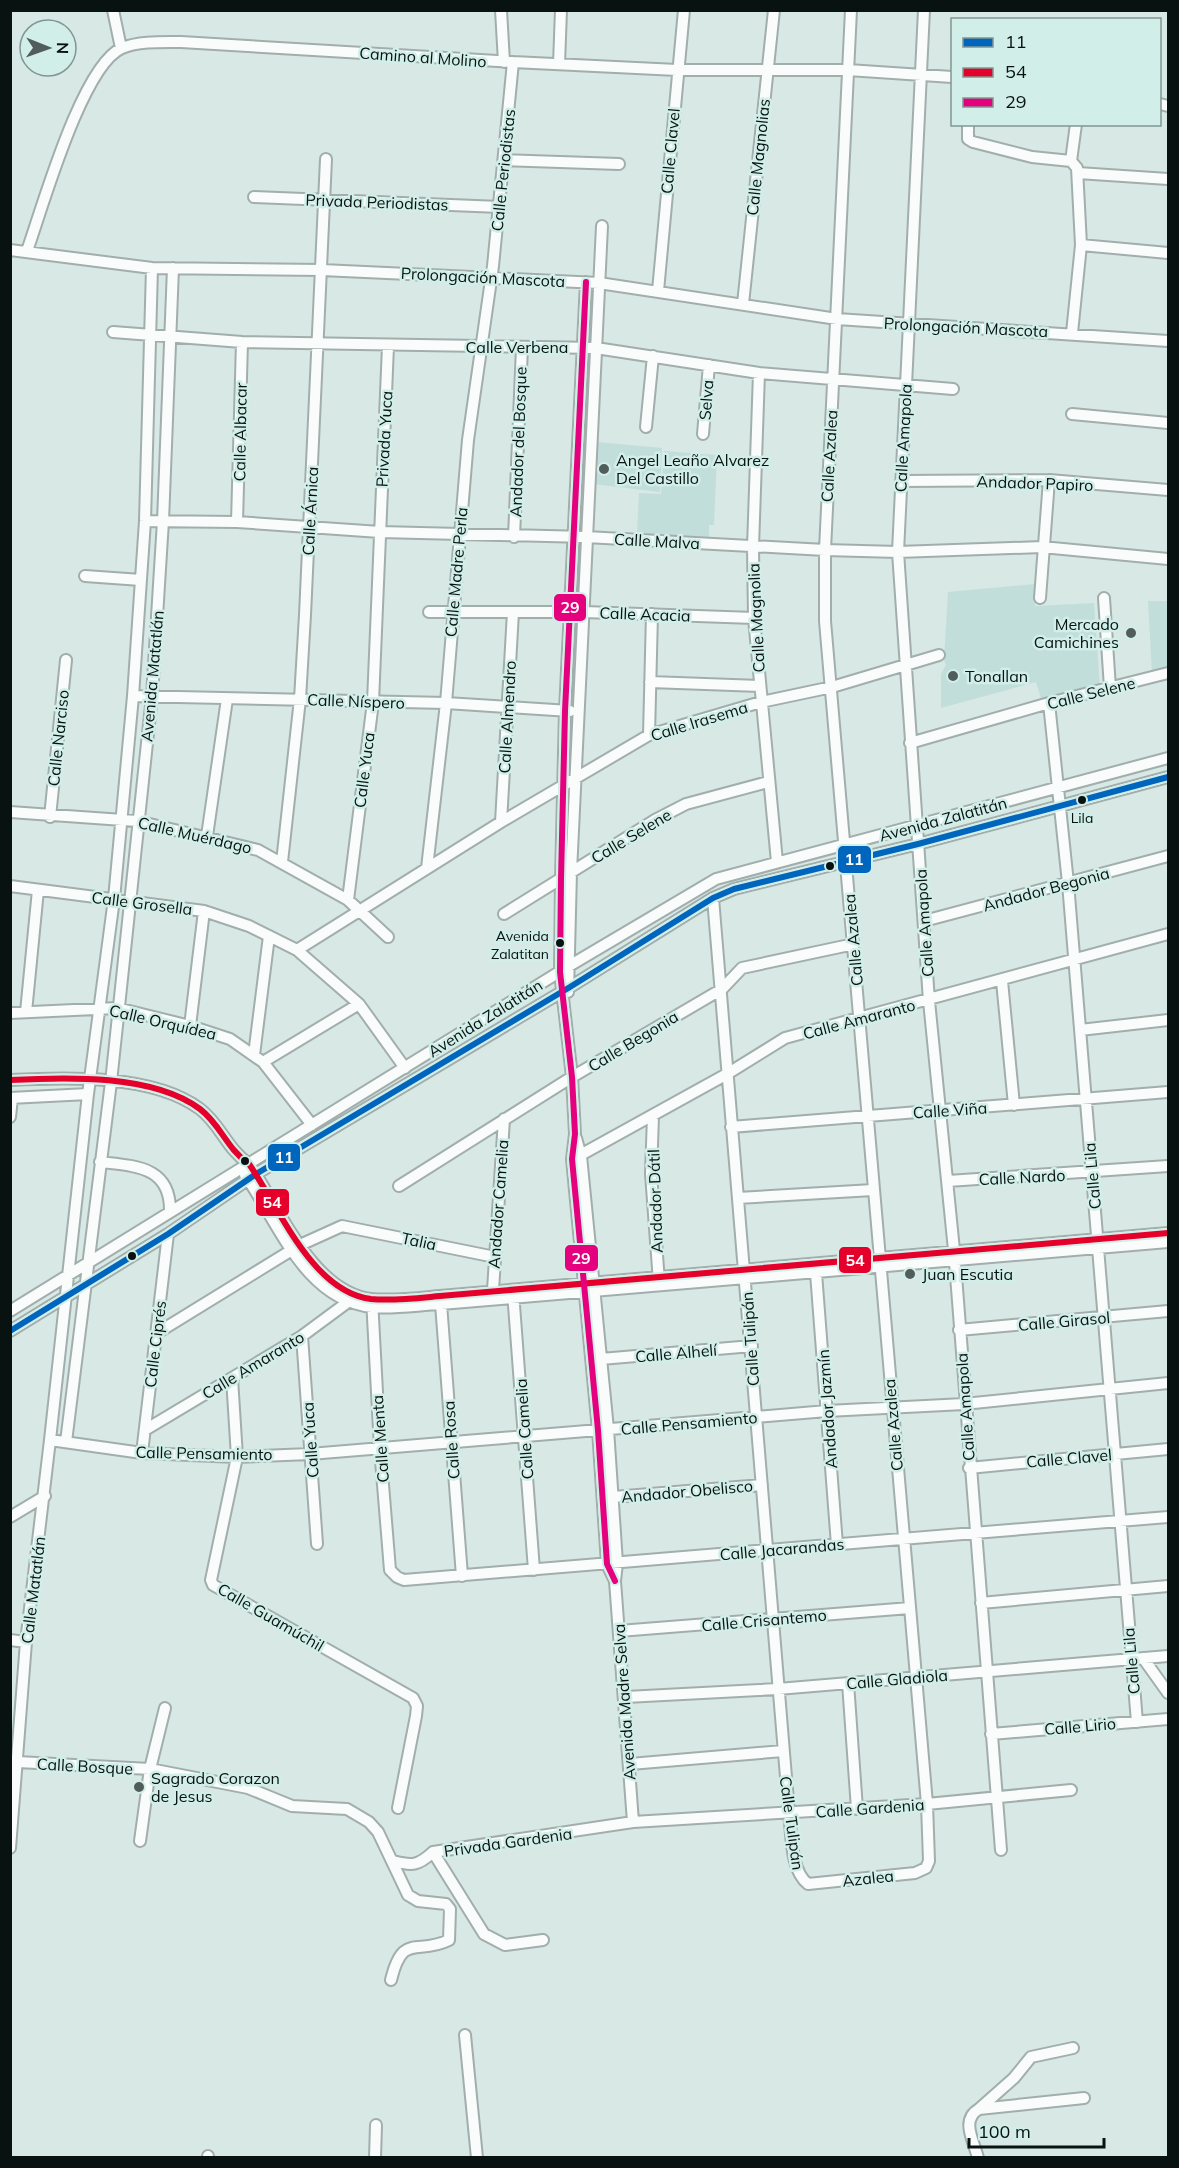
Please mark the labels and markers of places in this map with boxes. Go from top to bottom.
place label: Angel Leaño Alvarez Del Castillo [616,450,769,488]
marker: Angel Leaño Alvarez Del Castillo [597,462,611,476]
place label: Mercado Camichines [1034,614,1119,652]
marker: Mercado Camichines [1124,626,1138,640]
place label: Tonallan [965,666,1028,686]
marker: Tonallan [946,669,960,683]
marker: Lila [1076,794,1088,806]
place label: Lila [1071,809,1093,827]
unlabelled marker [824,860,836,872]
place label: Avenida Zalatitan [491,927,549,963]
marker: Avenida Zalatitan [554,937,566,949]
unlabelled marker [239,1155,251,1167]
unlabelled marker [126,1250,138,1262]
place label: Juan Escutia [922,1264,1013,1284]
marker: Juan Escutia [903,1267,917,1281]
place label: Sagrado Corazon de Jesus [151,1768,280,1806]
marker: Sagrado Corazon de Jesus [132,1780,146,1794]

